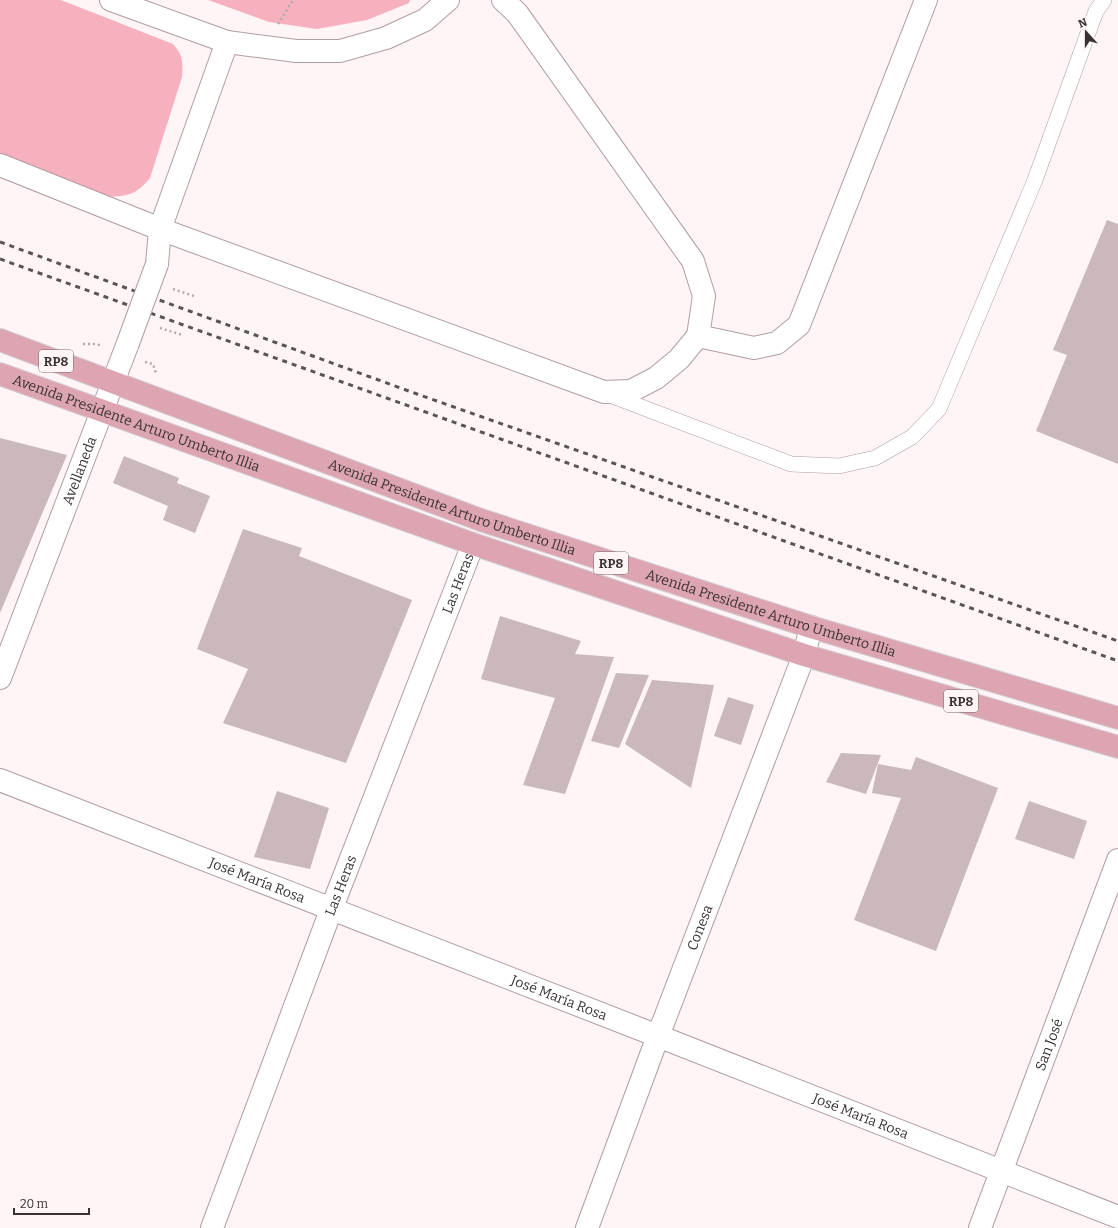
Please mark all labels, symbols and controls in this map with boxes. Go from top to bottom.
north arrow [1066,12,1106,52]
text: N [1076,15,1089,31]
road number: RP8 [39,350,73,372]
street label: Avenida Presidente Arturo Umberto Illia [11,371,263,475]
street label: Avellaneda [58,434,100,507]
street label: Avenida Presidente Arturo Umberto Illia [326,455,578,559]
street label: Las Heras [438,551,477,616]
road number: RP8 [594,552,628,574]
street label: Avenida Presidente Arturo Umberto Illia [644,566,898,660]
road number: RP8 [944,690,978,712]
street label: José María Rosa [206,853,308,907]
street label: Las Heras [321,853,360,918]
street label: Conesa [683,902,716,953]
street label: José María Rosa [508,971,610,1024]
street label: San José [1031,1016,1066,1073]
street label: José María Rosa [810,1089,911,1142]
scale bar [14,1190,89,1216]
text: 20 m [20,1197,49,1211]

